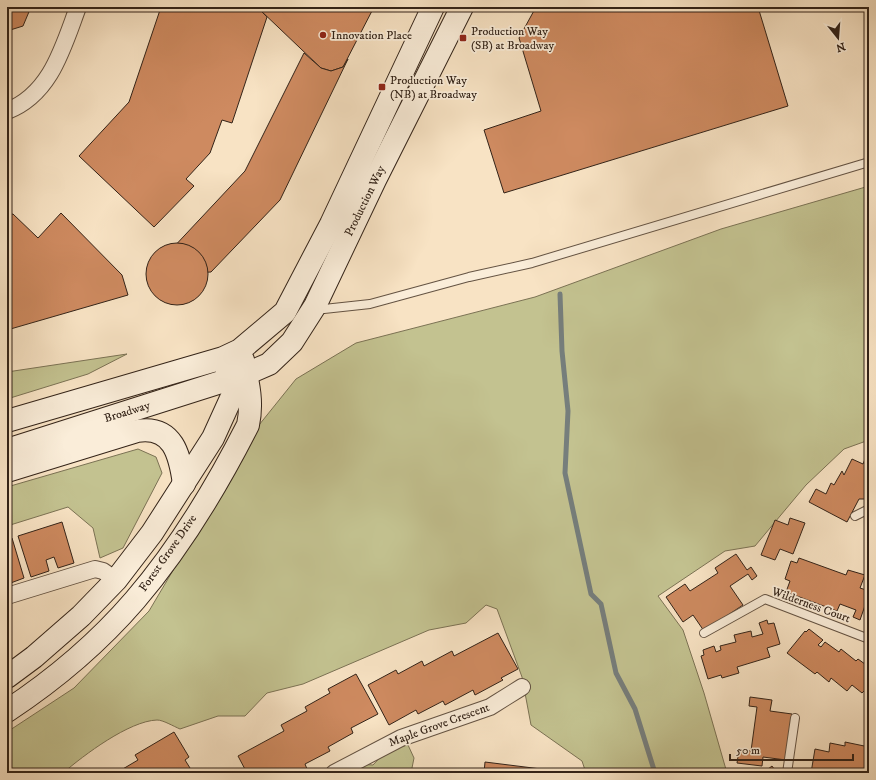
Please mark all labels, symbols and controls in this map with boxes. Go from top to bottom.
north arrow [818,18,858,58]
place label: Production Way (SB) at Broadway [471,24,555,53]
place label: Innovation Place [331,28,412,43]
marker: Innovation Place [318,30,328,40]
marker: Production Way (SB) at Broadway [458,33,468,43]
text: N [834,39,847,55]
place label: Production Way (NB) at Broadway [390,73,477,102]
marker: Production Way (NB) at Broadway [377,82,387,92]
street label: Production Way [341,163,389,239]
street label: Broadway [102,398,152,426]
street label: Forest Grove Drive [136,511,200,594]
street label: Wilderness Court [769,583,853,626]
street label: Maple Grove Crescent [387,700,492,750]
scale bar [730,736,853,762]
text: 50 m [736,743,760,758]

